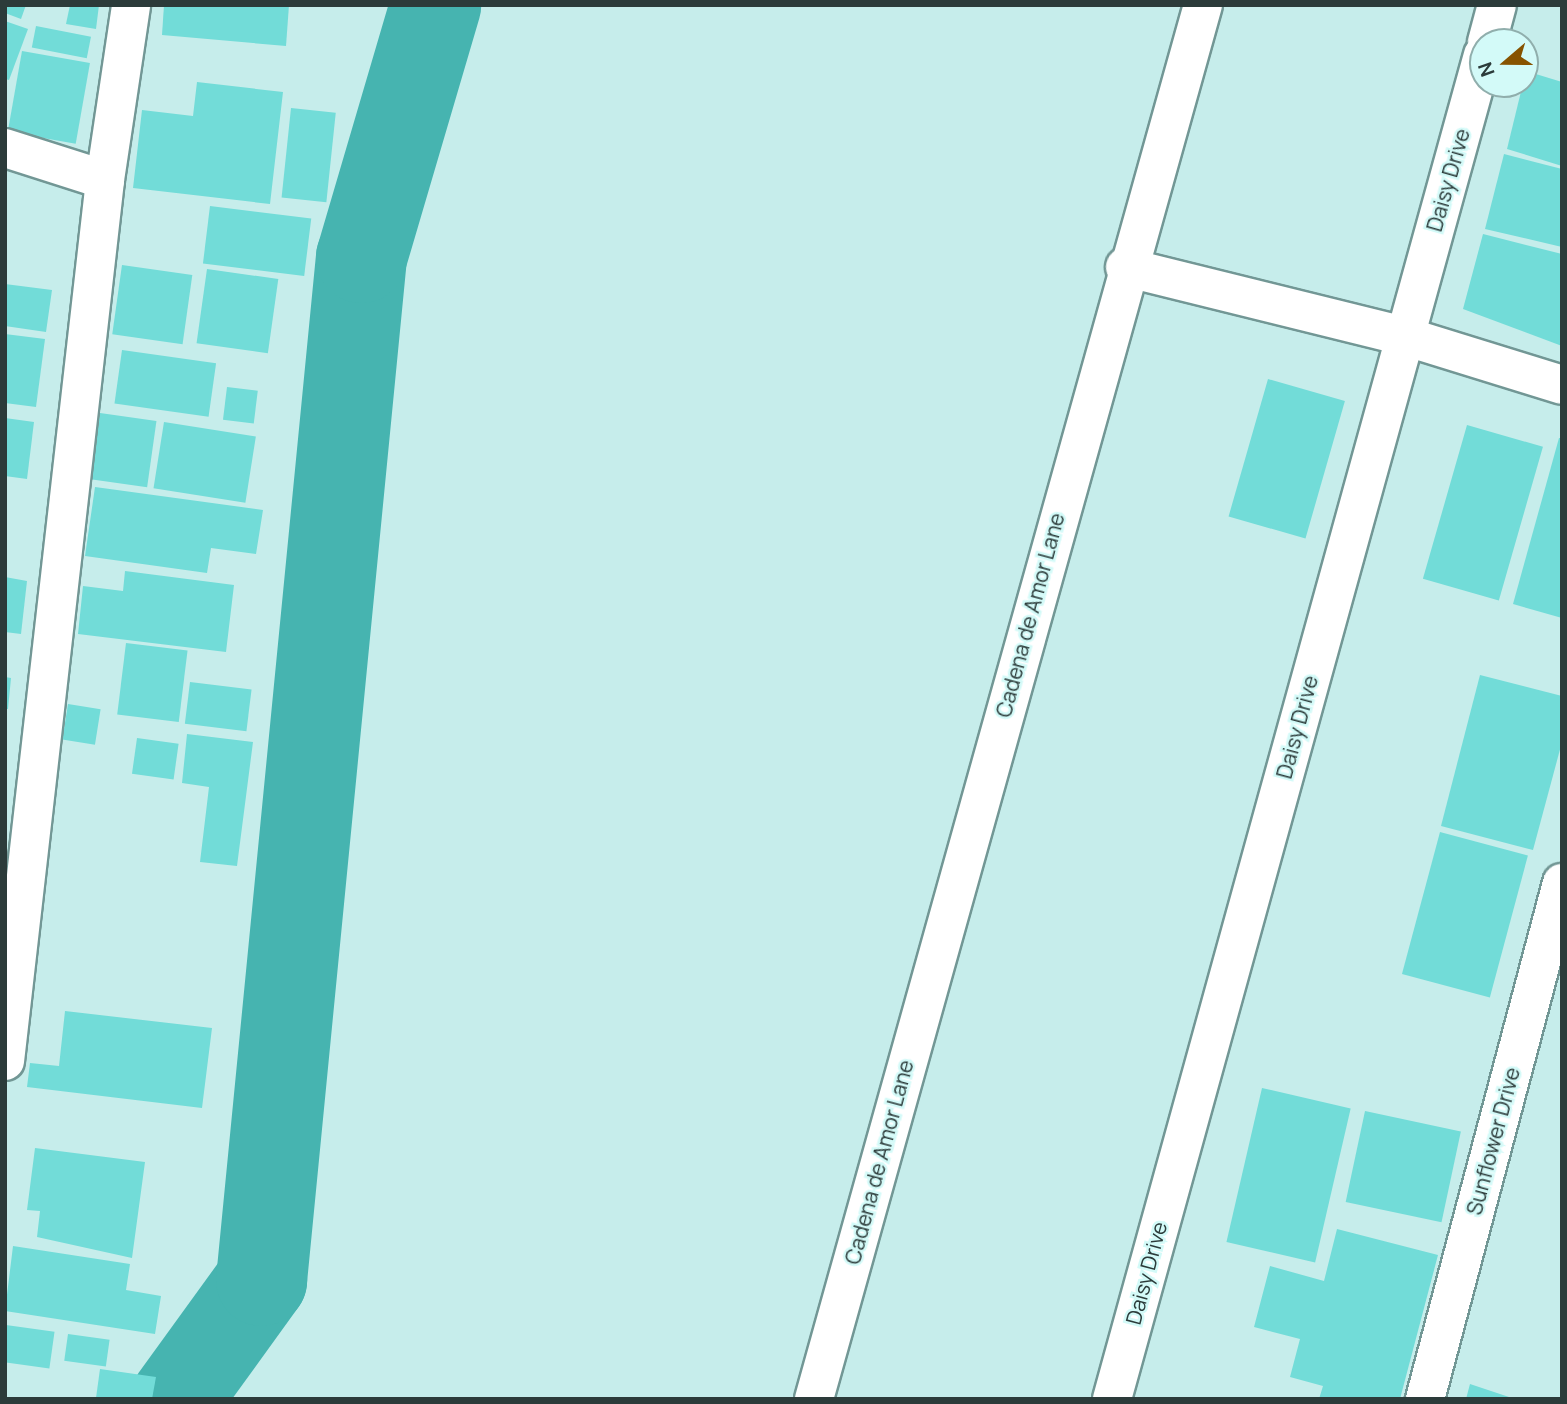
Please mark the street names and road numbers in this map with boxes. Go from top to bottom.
street label: Daisy Drive [1421,126,1475,234]
street label: Cadena de Amor Lane [991,510,1069,720]
street label: Daisy Drive [1271,673,1323,781]
street label: Cadena de Amor Lane [840,1057,918,1267]
street label: Sunflower Drive [1461,1064,1525,1218]
street label: Daisy Drive [1120,1219,1172,1327]

